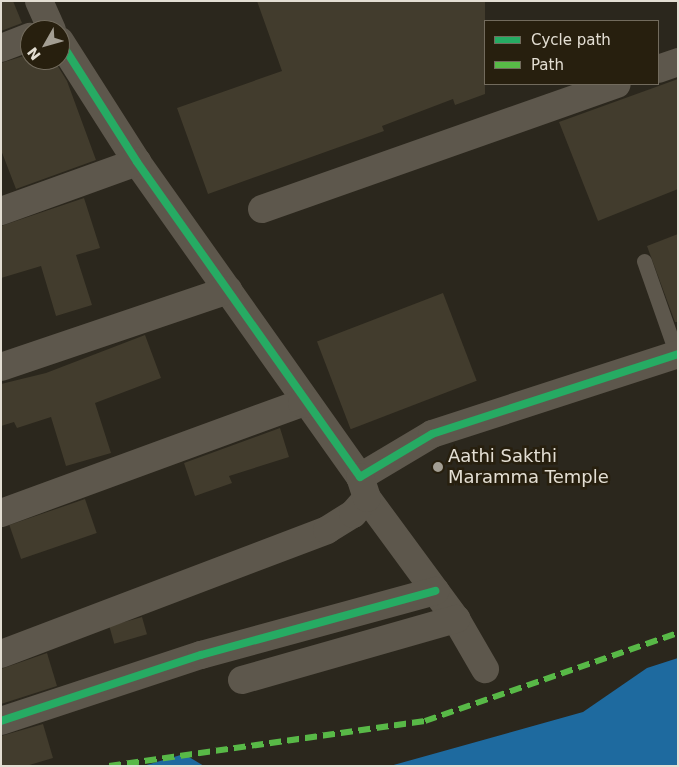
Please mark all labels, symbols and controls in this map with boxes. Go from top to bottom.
north arrow [20,20,70,70]
legend [484,20,659,85]
text: Cycle path [531,31,611,49]
text: N [24,44,44,63]
text: Path [531,56,564,74]
place label: Aathi Sakthi Maramma Temple [448,446,609,488]
marker: Aathi Sakthi Maramma Temple [432,461,444,473]

